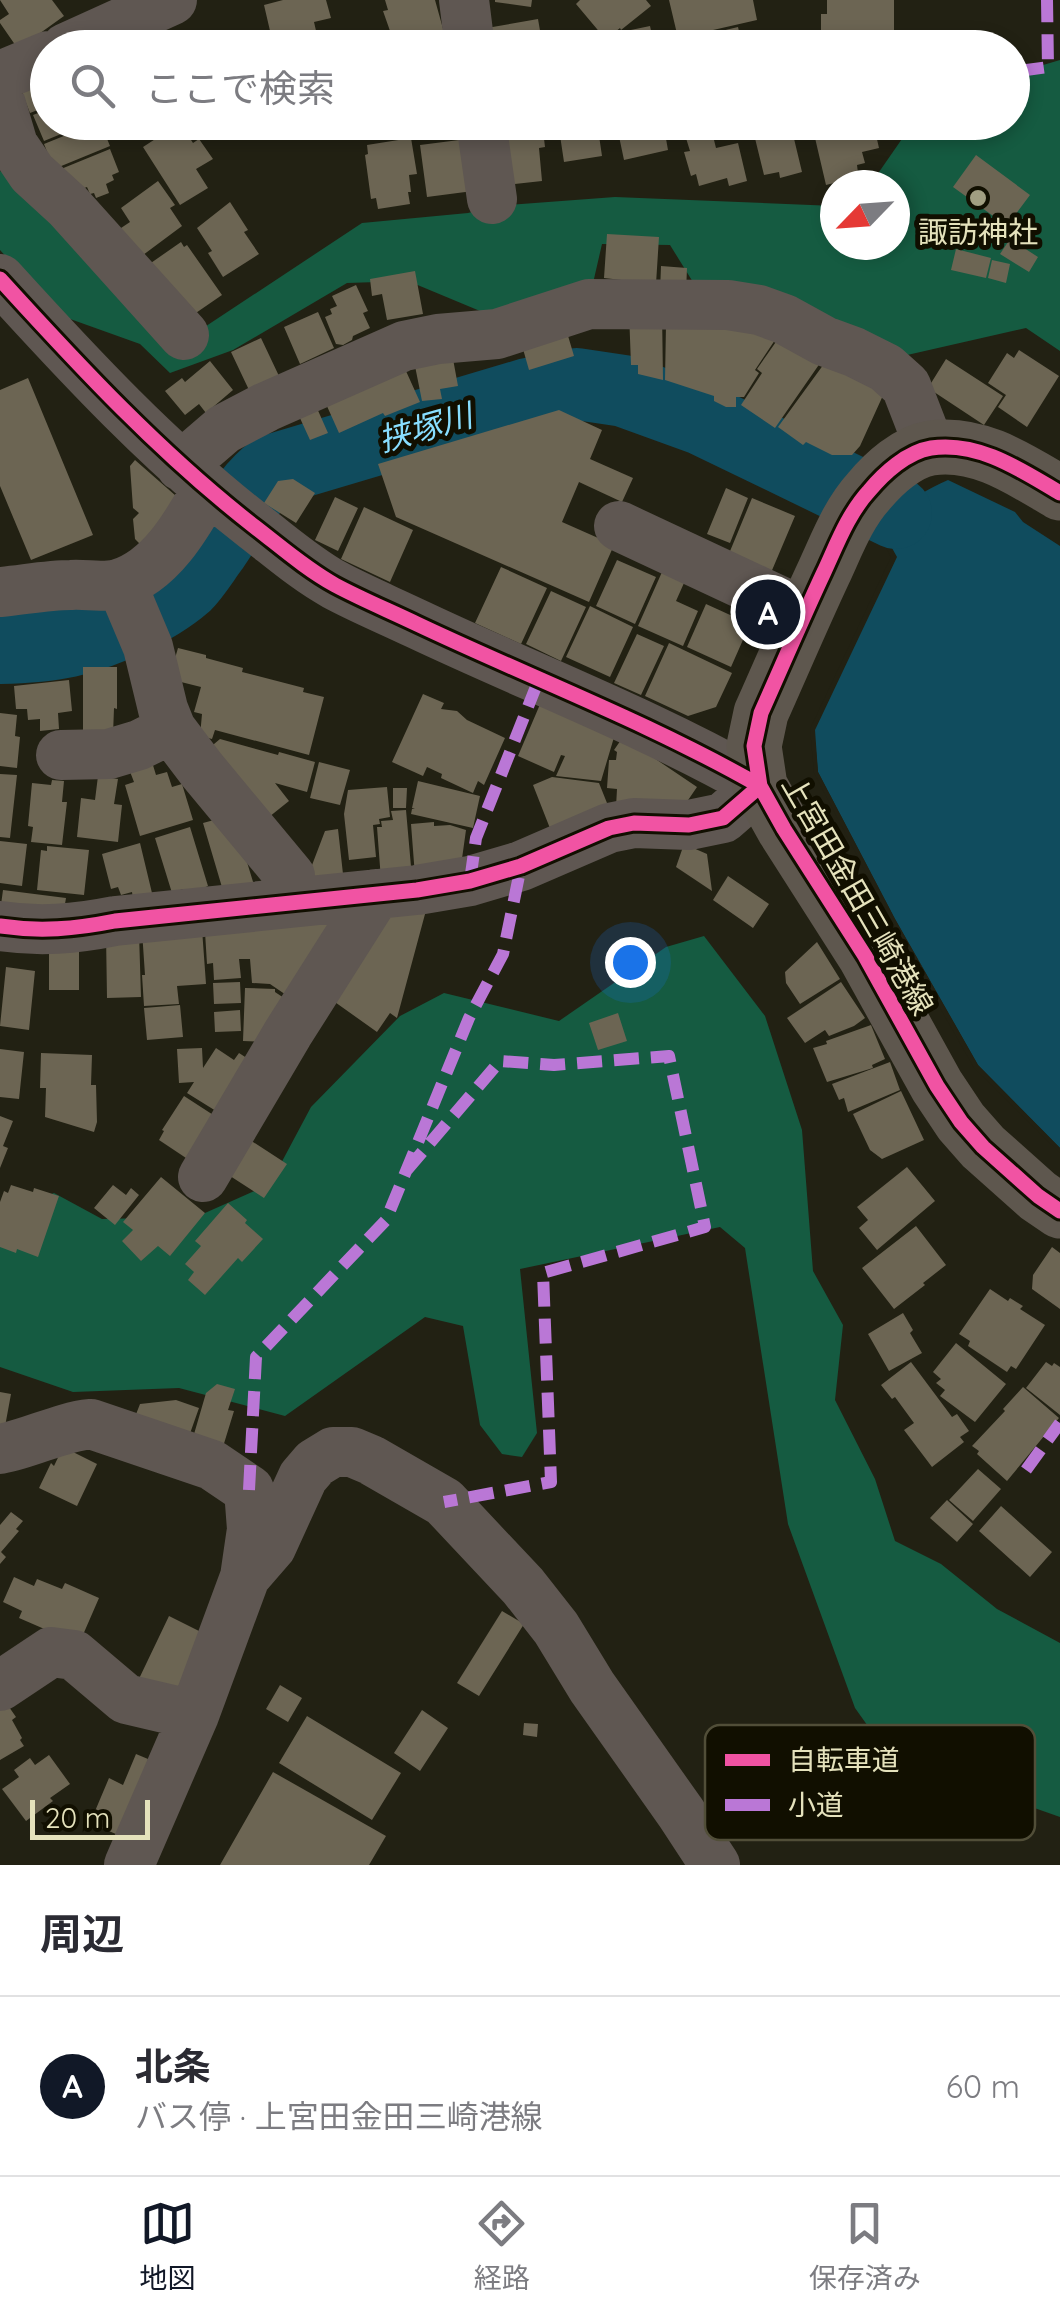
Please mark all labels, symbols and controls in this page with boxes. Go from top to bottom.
search box [30,30,1030,140]
icon: search [65,58,120,113]
text: ここで検索 [145,64,335,112]
north arrow [820,170,910,260]
marker: 諏訪神社 [967,187,989,209]
place label: 諏訪神社 [918,213,1038,251]
water label: 挟塚川 [373,394,480,459]
pin: A [736,574,800,650]
street label: 上宮田金田三崎港線 [774,769,942,1021]
your location [605,937,656,988]
legend [705,1725,1035,1840]
text: 自転車道 [788,1742,900,1777]
text: 小道 [788,1787,844,1822]
scale bar [30,1795,150,1840]
text: 20 m [45,1800,110,1835]
text: 周辺 [40,1907,124,1960]
text: 北条 [135,2042,211,2090]
text: A [62,2066,83,2106]
text: 60 m [946,2066,1020,2106]
text: バス停 · 上宮田金田三崎港線 [135,2096,543,2136]
tab: 地図 [139,2196,195,2296]
tab: 経路 [474,2196,530,2296]
tab: 保存済み [809,2196,921,2296]

